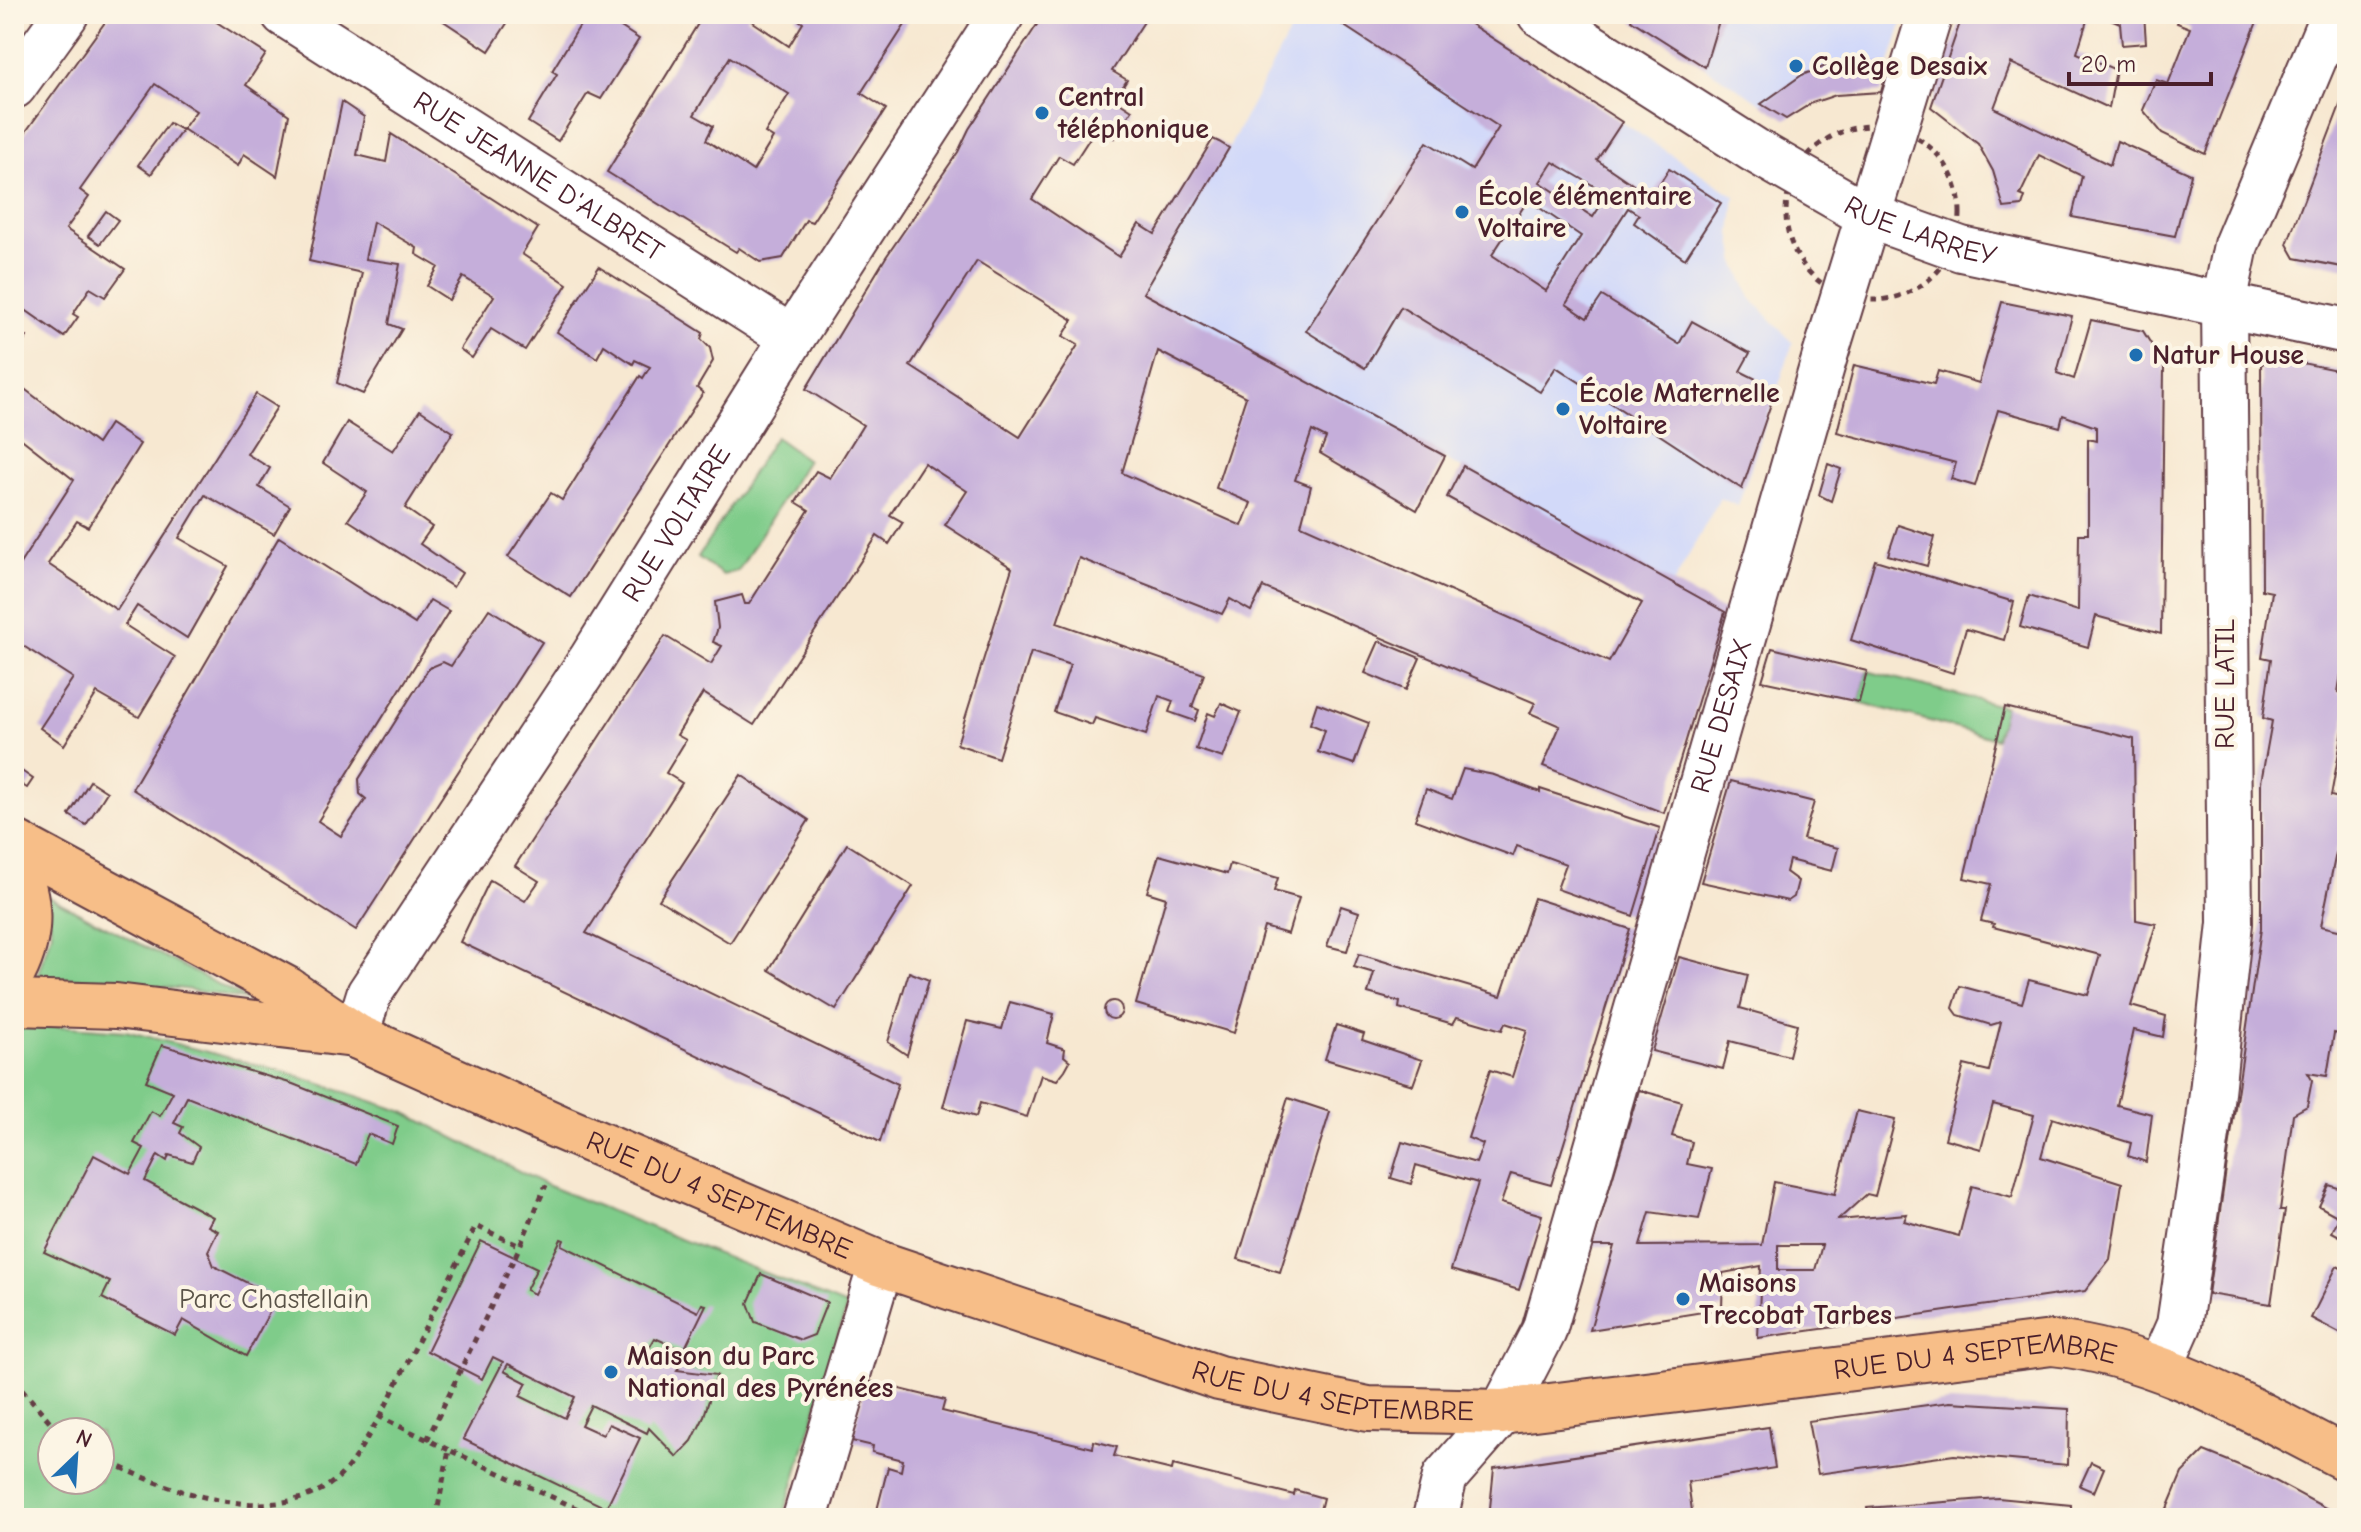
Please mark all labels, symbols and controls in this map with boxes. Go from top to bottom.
scale bar [2069,36,2211,86]
place label: Collège Desaix [1812,50,1987,82]
text: 20 m [2081,50,2136,78]
marker: Collège Desaix [1787,57,1805,75]
place label: Central téléphonique [1057,81,1209,145]
street label: RUE JEANNE D'ALBRET [408,85,670,268]
marker: Central téléphonique [1033,104,1051,122]
place label: École élémentaire Voltaire [1478,179,1692,244]
street label: RUE LARREY [1839,189,2000,272]
marker: École élémentaire Voltaire [1453,203,1471,221]
place label: Natur House [2152,339,2304,371]
marker: Natur House [2127,346,2145,364]
place label: École Maternelle Voltaire [1579,376,1780,441]
marker: École Maternelle Voltaire [1554,400,1572,418]
street label: RUE VOLTAIRE [615,439,737,608]
street label: RUE LATIL [2209,619,2241,749]
street label: RUE DESAIX [1684,635,1759,797]
street label: RUE DU 4 SEPTEMBRE [581,1124,857,1266]
place label: Maisons Trecobat Tarbes [1699,1267,1892,1331]
park label: Parc Chastellain [179,1283,369,1315]
marker: Maisons Trecobat Tarbes [1674,1290,1692,1308]
street label: RUE DU 4 SEPTEMBRE [1832,1326,2120,1386]
place label: Maison du Parc National des Pyrénées [627,1340,893,1404]
street label: RUE DU 4 SEPTEMBRE [1188,1354,1474,1427]
marker: Maison du Parc National des Pyrénées [602,1363,620,1381]
north arrow [36,1416,116,1496]
text: N [72,1424,96,1454]

